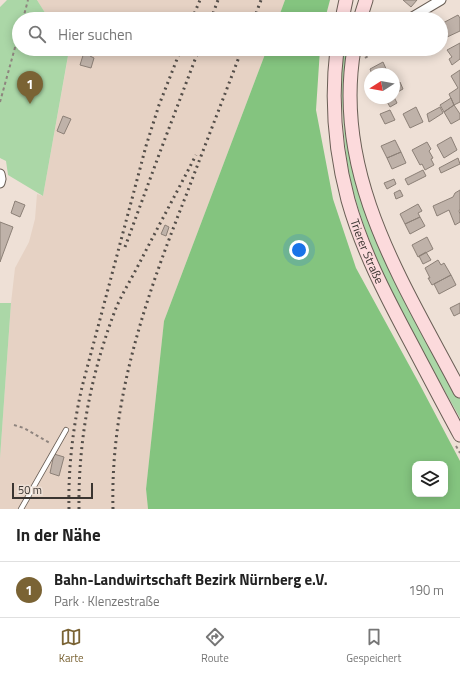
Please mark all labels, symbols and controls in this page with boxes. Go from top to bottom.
search box [12,12,448,56]
icon: search [26,23,48,45]
text: Hier suchen [58,23,133,46]
north arrow [364,68,400,104]
pin: 1 [17,71,43,104]
street label: Trierer Straße [345,216,389,287]
your location [289,240,309,260]
map controls [412,461,448,497]
button: layers [412,461,448,497]
scale bar [12,481,93,500]
text: 50 m [18,482,42,498]
text: In der Nähe [16,522,101,548]
text: Bahn-Landwirtschaft Bezirk Nürnberg e.V. [54,568,328,591]
text: 1 [25,580,33,600]
text: 190 m [408,580,444,600]
text: Park · Klenzestraße [54,591,159,611]
tab: Karte [59,626,84,666]
tab: Route [201,626,229,666]
tab: Gespeichert [346,626,401,666]

